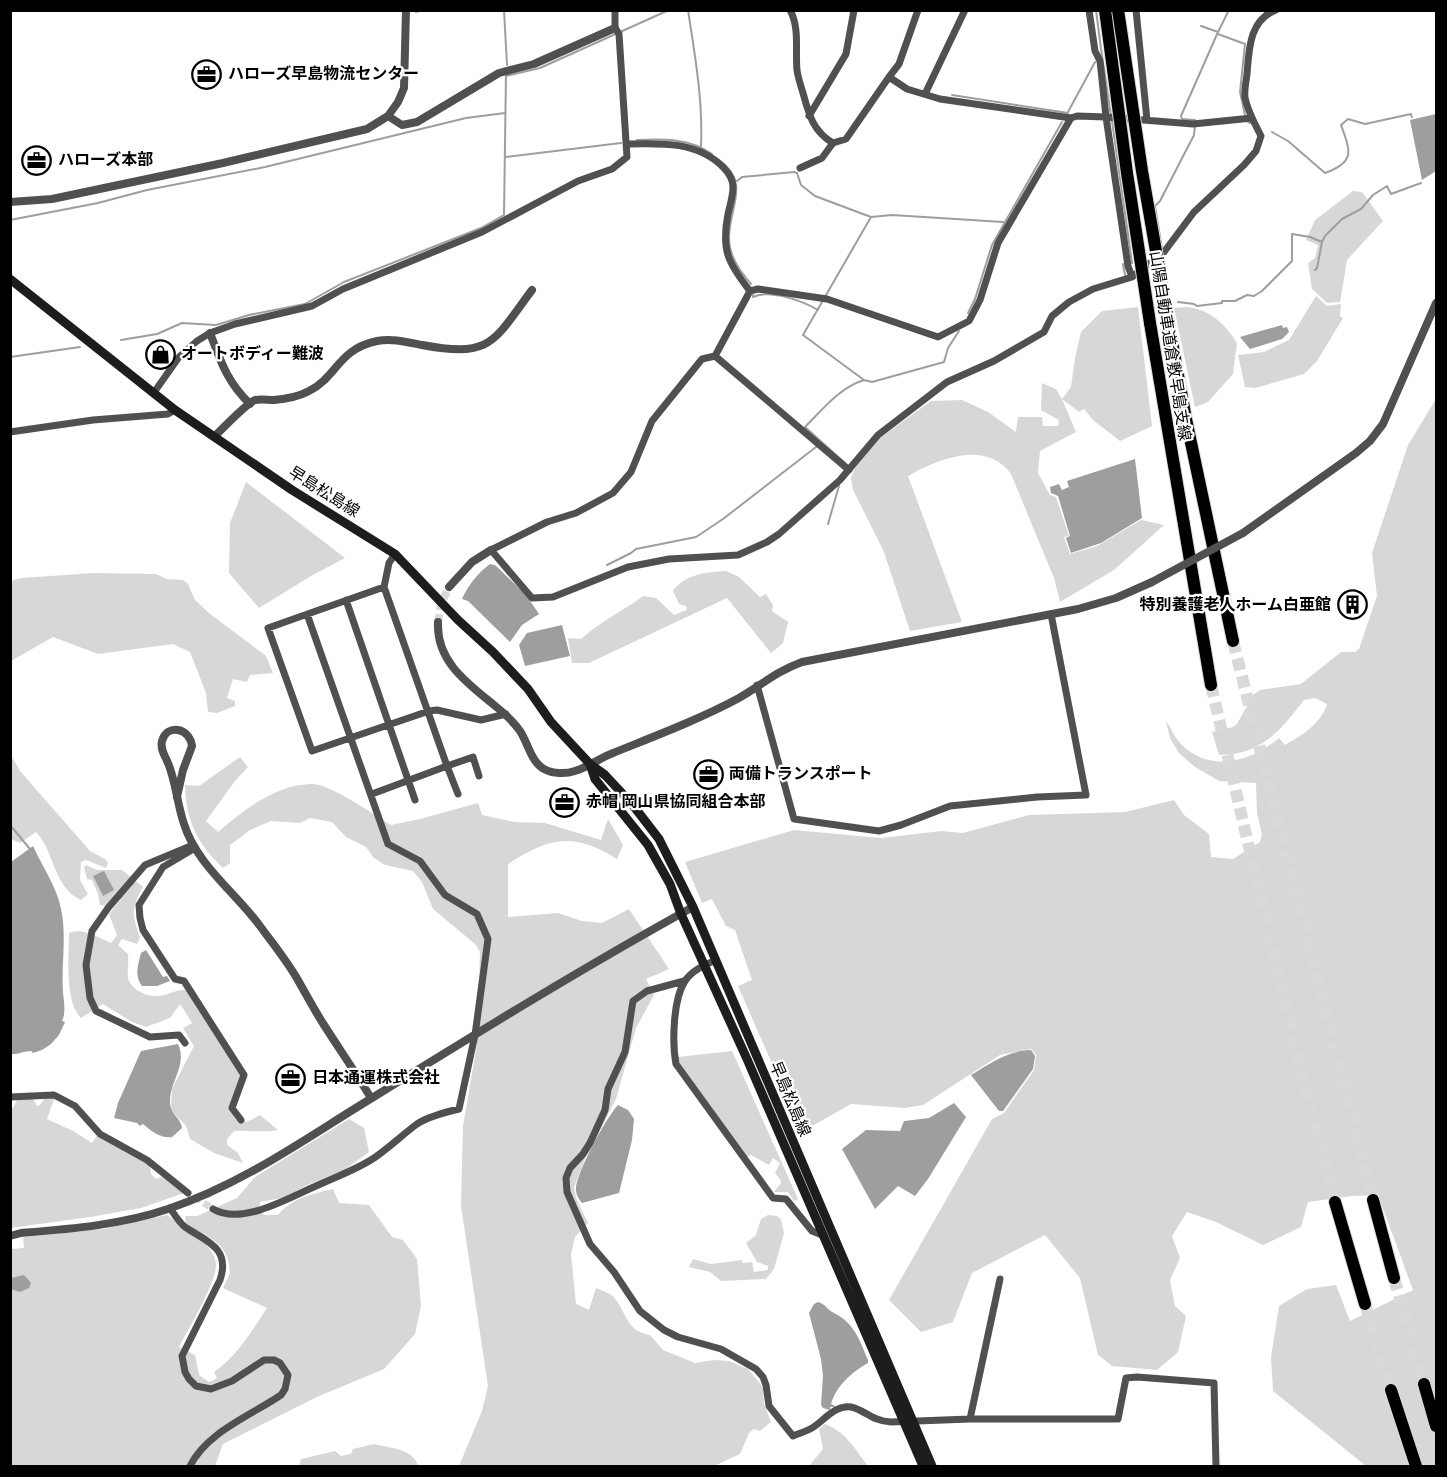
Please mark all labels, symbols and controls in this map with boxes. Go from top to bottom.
office icon: ハローズ早島物流センター [191,58,223,90]
place label: ハローズ早島物流センター [228,64,419,84]
office icon: ハローズ本部 [21,144,53,176]
place label: ハローズ本部 [58,150,153,170]
street label: 山陽自動車道倉敷早島支線 [1145,250,1195,442]
shop icon: オートボディー難波 [144,338,176,370]
place label: オートボディー難波 [181,344,324,364]
street label: 早島松島線 [285,462,363,522]
building icon: 特別養護老人ホーム白亜館 [1336,589,1368,621]
place label: 特別養護老人ホーム白亜館 [1139,595,1331,615]
office icon: 両備トランスポート [692,758,724,790]
place label: 両備トランスポート [729,764,873,784]
office icon: 赤帽 岡山県協同組合本部 [549,786,581,818]
place label: 赤帽 岡山県協同組合本部 [586,792,766,812]
street label: 早島松島線 [765,1058,815,1140]
office icon: 日本通運株式会社 [275,1062,307,1094]
place label: 日本通運株式会社 [312,1068,440,1088]

